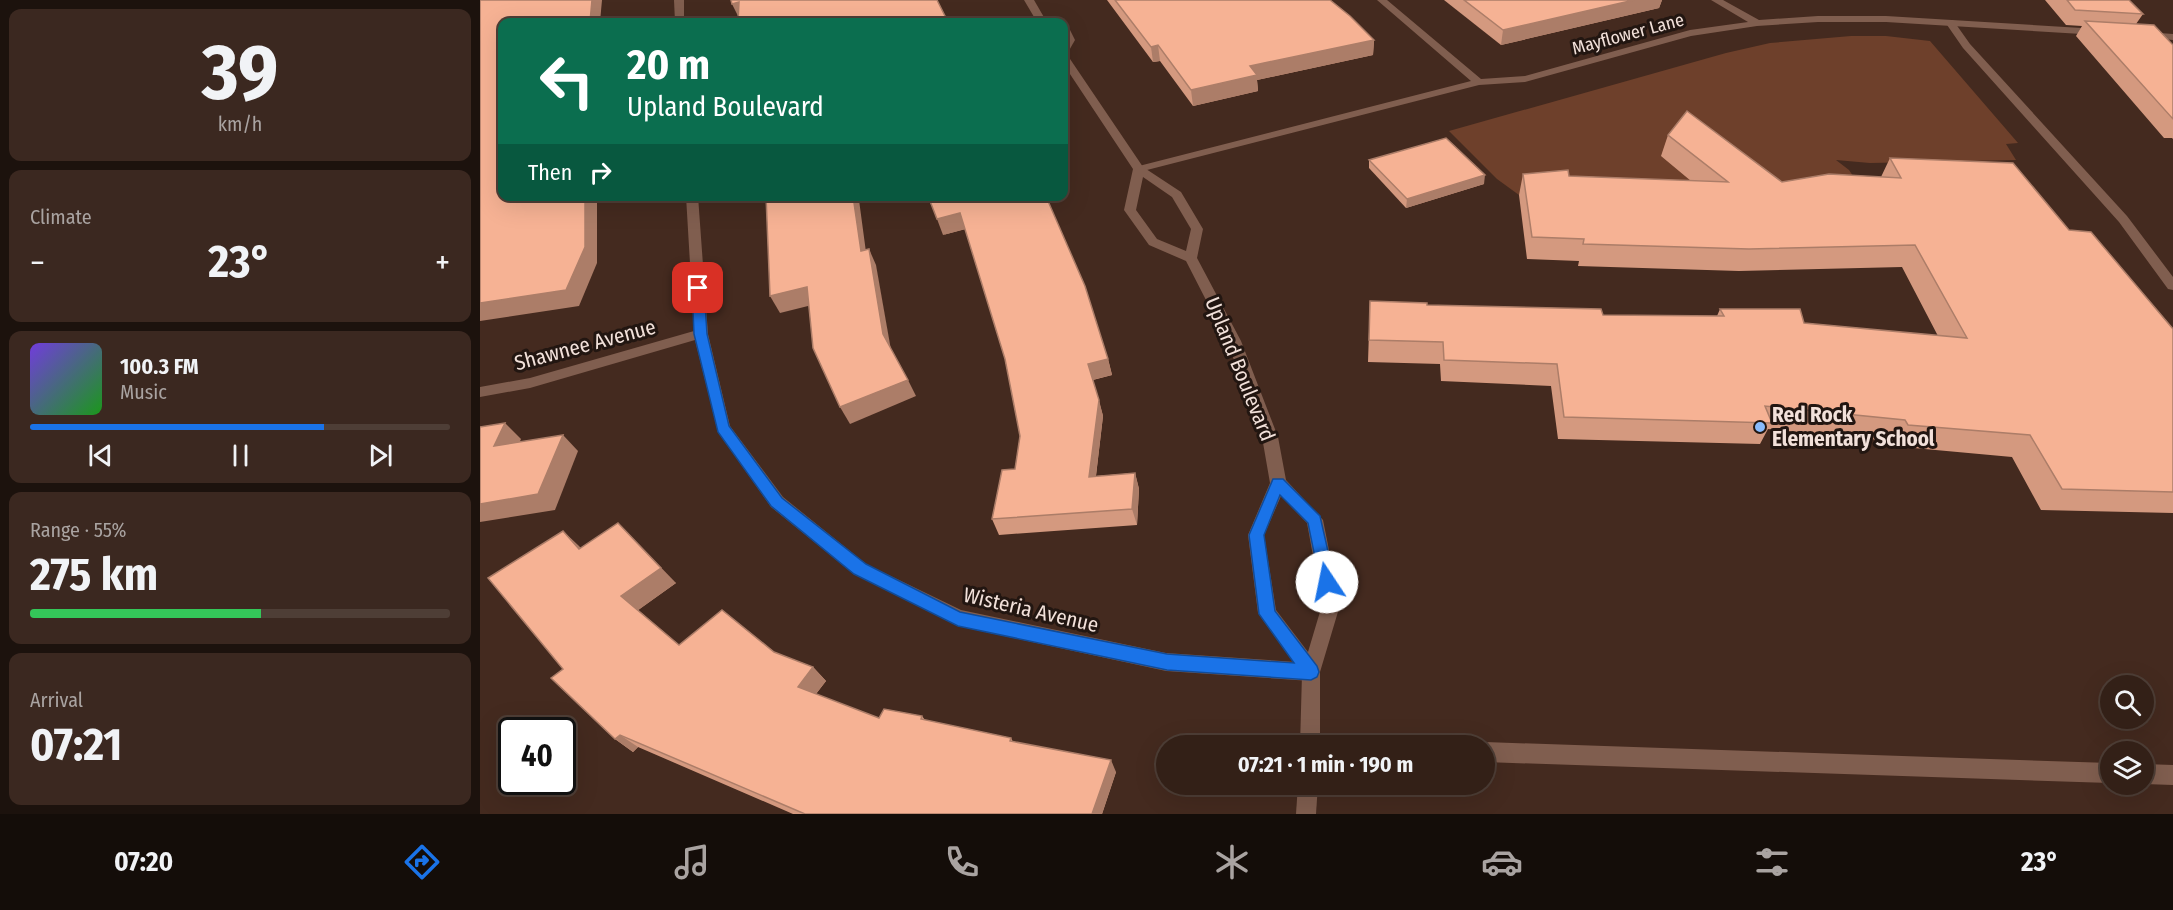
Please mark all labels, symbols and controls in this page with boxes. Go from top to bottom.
street label: Mayflower Lane [1570,8,1686,59]
text: 39 [202,26,278,120]
text: 20 m [627,40,710,90]
icon: left [528,42,606,120]
text: Upland Boulevard [627,91,824,123]
text: km/h [218,112,262,136]
icon: right [584,156,617,189]
text: Then [528,159,572,186]
text: Climate [30,205,92,229]
text: 23° [208,235,272,289]
text: − [30,243,45,283]
text: + [435,243,450,283]
pin [672,262,723,313]
icon: arrive [681,271,714,304]
street label: Upland Boulevard [1199,293,1281,445]
street label: Shawnee Avenue [511,314,659,376]
text: 100.3 FM [120,353,199,380]
text: Music [120,380,167,404]
place label: Red Rock Elementary School [1772,402,1935,452]
marker: Red Rock Elementary School [1753,420,1767,434]
icon: previous [84,439,117,472]
icon: pause [224,439,257,472]
icon: next [364,439,397,472]
text: Range · 55% [30,518,126,542]
text: 275 km [30,548,158,602]
position arrow [1295,550,1359,614]
street label: Wisteria Avenue [961,582,1101,638]
map controls [2100,675,2154,795]
button: search [2100,675,2154,729]
text: Arrival [30,688,83,712]
speed limit sign: 40 [498,717,576,795]
text: 07:21 [30,718,122,772]
button: layers [2100,741,2154,795]
text: 07:21 · 1 min · 190 m [1238,751,1413,778]
icon: directions [401,841,443,883]
icon: music [671,841,713,883]
icon: phone [941,841,983,883]
icon: climate [1211,841,1253,883]
icon: car [1481,841,1523,883]
icon: filters [1751,841,1793,883]
text: 07:20 [114,846,173,878]
text: 23° [2021,846,2059,878]

